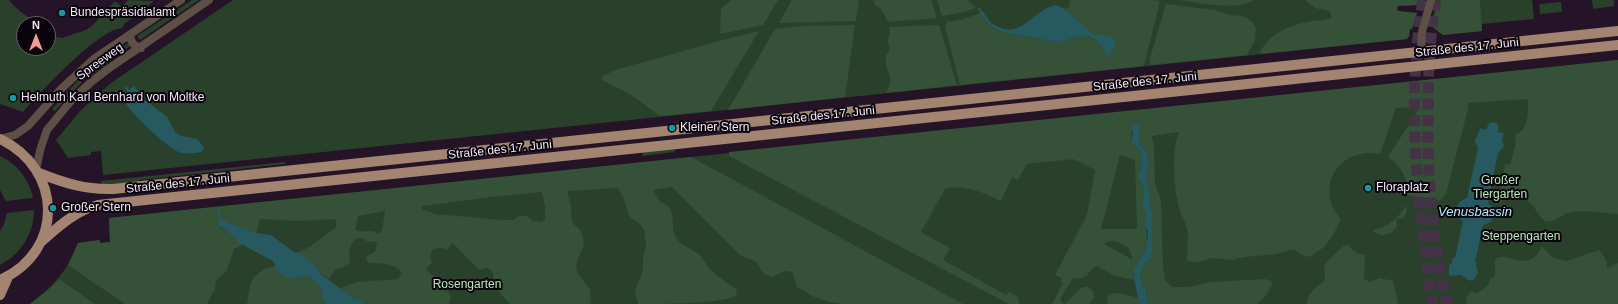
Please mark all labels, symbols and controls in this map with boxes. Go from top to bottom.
place label: Bundespräsidialamt [70,6,175,20]
marker: Bundespräsidialamt [57,8,67,18]
north arrow [16,16,56,56]
text: N [32,19,40,31]
street label: Straße des 17. Juni [1415,35,1519,61]
street label: Spreeweg [74,40,126,84]
street label: Straße des 17. Juni [1093,69,1197,95]
place label: Helmuth Karl Bernhard von Moltke [21,91,204,105]
marker: Helmuth Karl Bernhard von Moltke [8,93,18,103]
street label: Straße des 17. Juni [771,103,875,129]
place label: Kleiner Stern [680,121,749,135]
marker: Kleiner Stern [667,123,677,133]
street label: Straße des 17. Juni [448,137,552,163]
street label: Straße des 17. Juni [126,171,230,197]
park label: Großer Tiergarten [1473,174,1527,202]
place label: Floraplatz [1376,181,1429,195]
marker: Floraplatz [1363,183,1373,193]
place label: Großer Stern [61,201,131,215]
marker: Großer Stern [48,203,58,213]
water label: Venusbassin [1438,204,1512,220]
park label: Steppengarten [1482,230,1560,244]
park label: Rosengarten [433,278,501,292]

